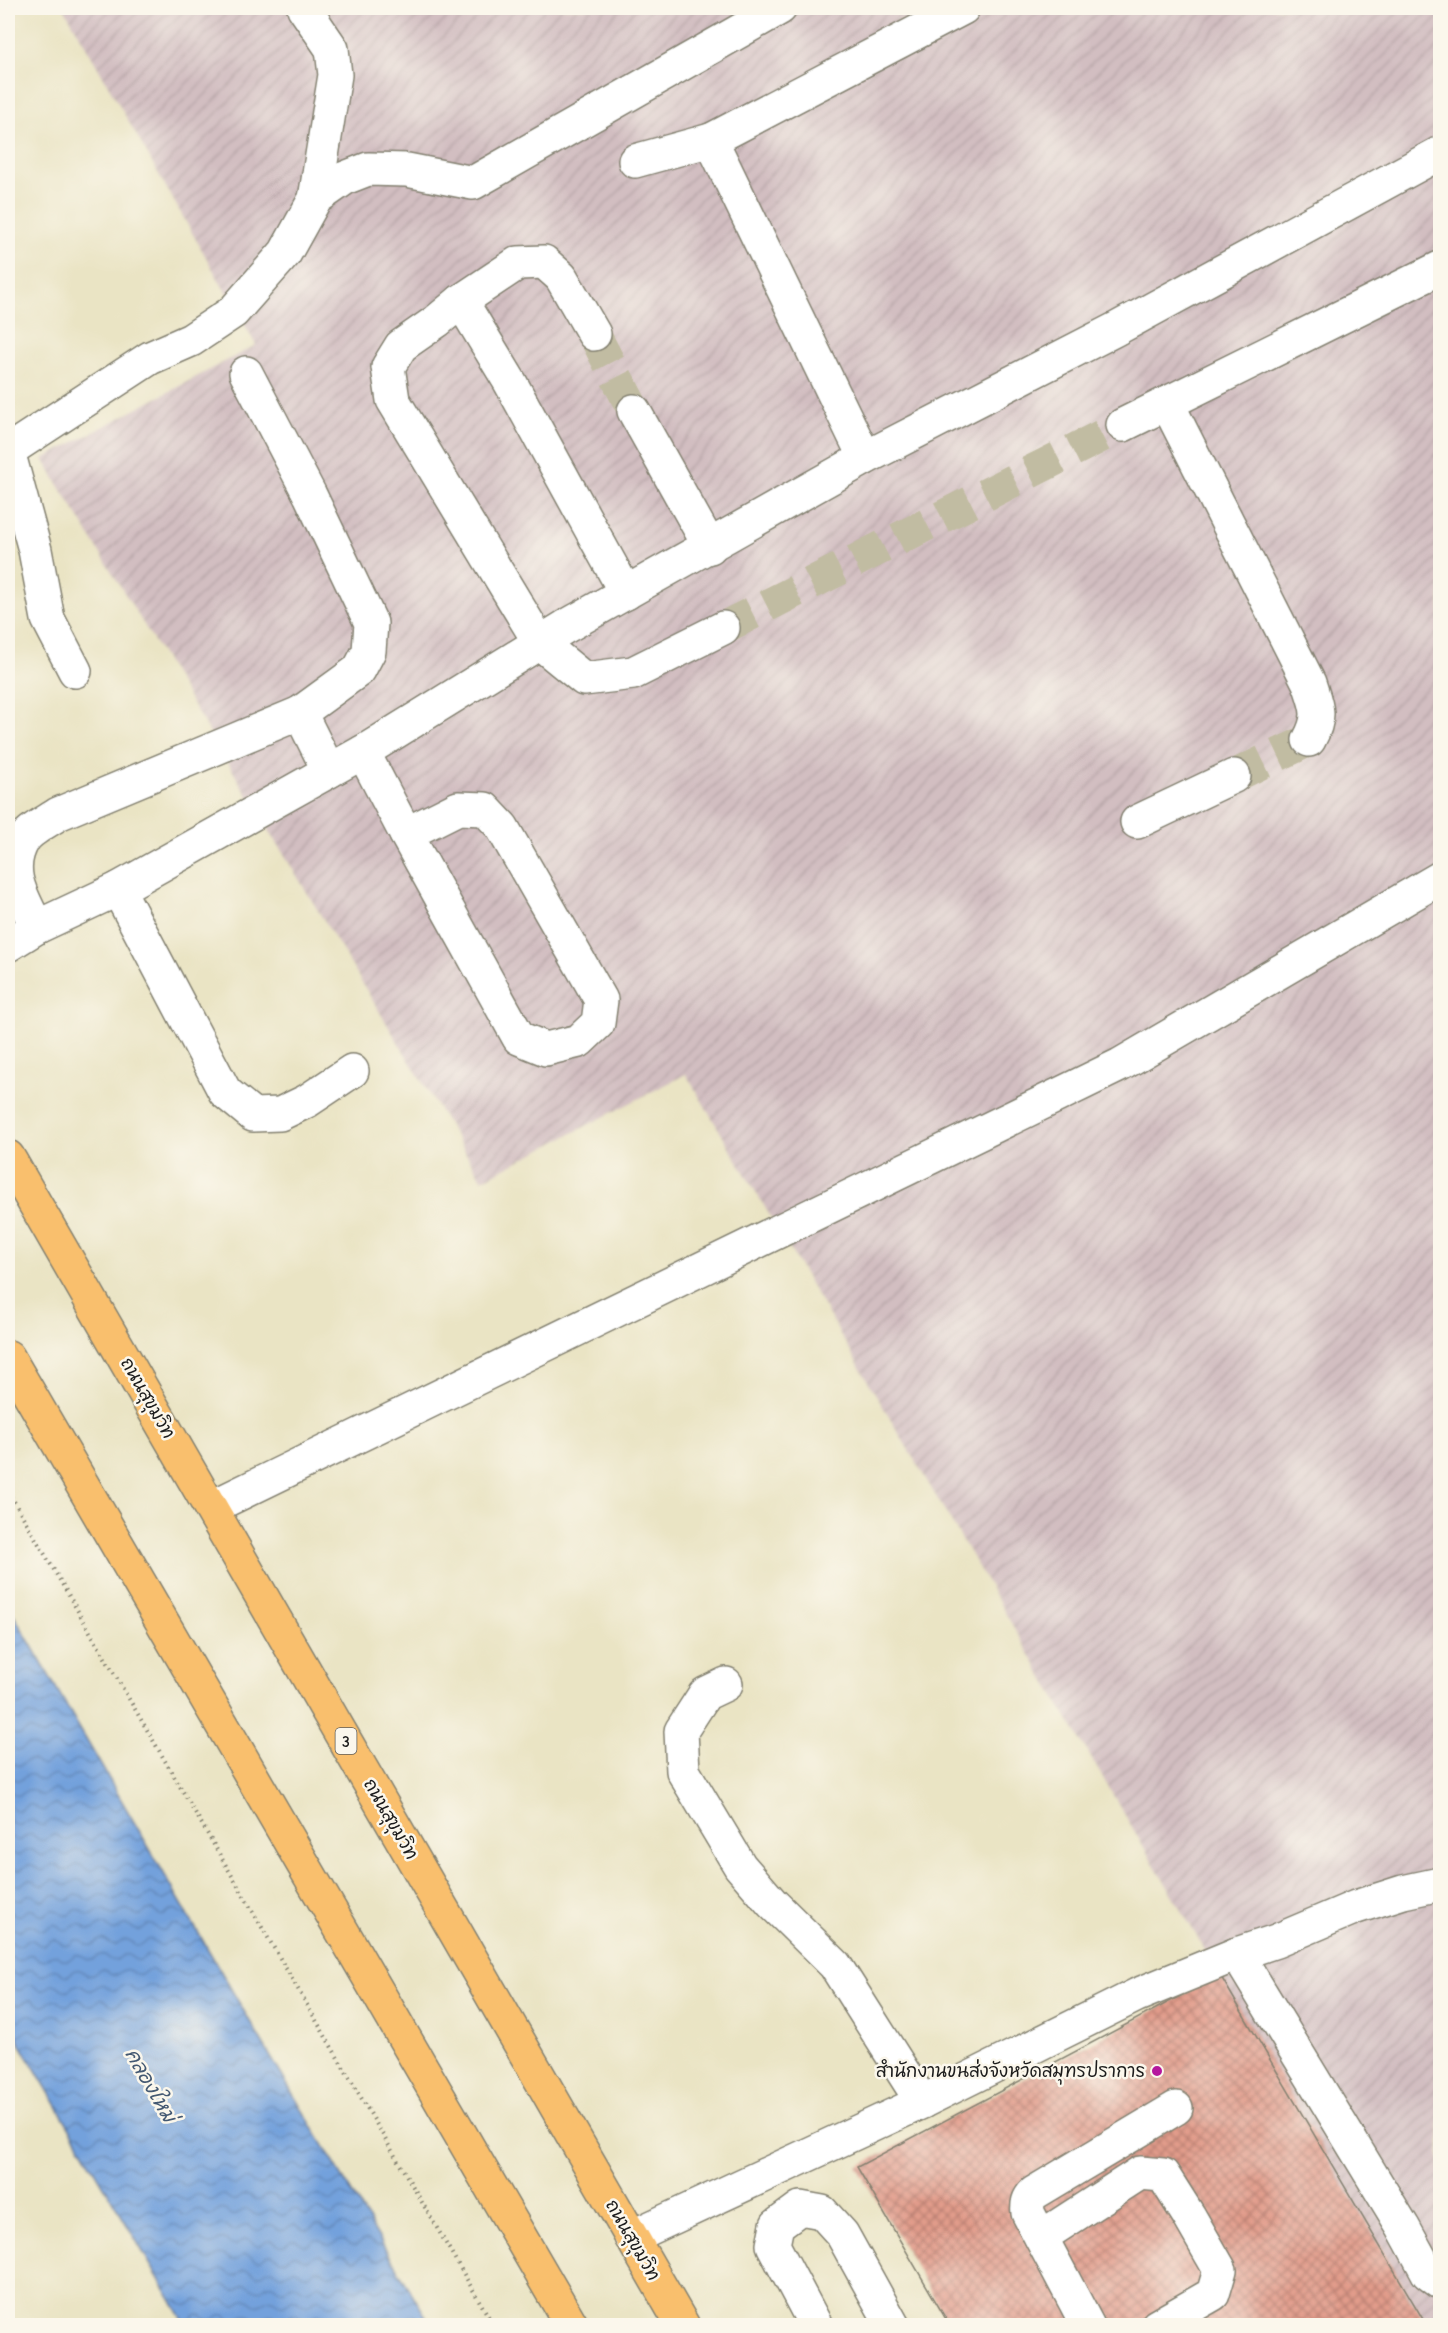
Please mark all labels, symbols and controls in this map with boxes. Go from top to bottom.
street label: ถนนสุขุมวิท [113,1354,180,1444]
road number: 3 [336,1728,356,1754]
street label: ถนนสุขุมวิท [356,1775,423,1865]
water label: คลองใหม่ [120,2043,185,2130]
place label: สำนักงานขนส่งจังหวัดสมุทรปราการ [876,2059,1145,2085]
marker: สำนักงานขนส่งจังหวัดสมุทรปราการ [1150,2064,1164,2078]
street label: ถนนสุขุมวิท [598,2196,665,2286]

